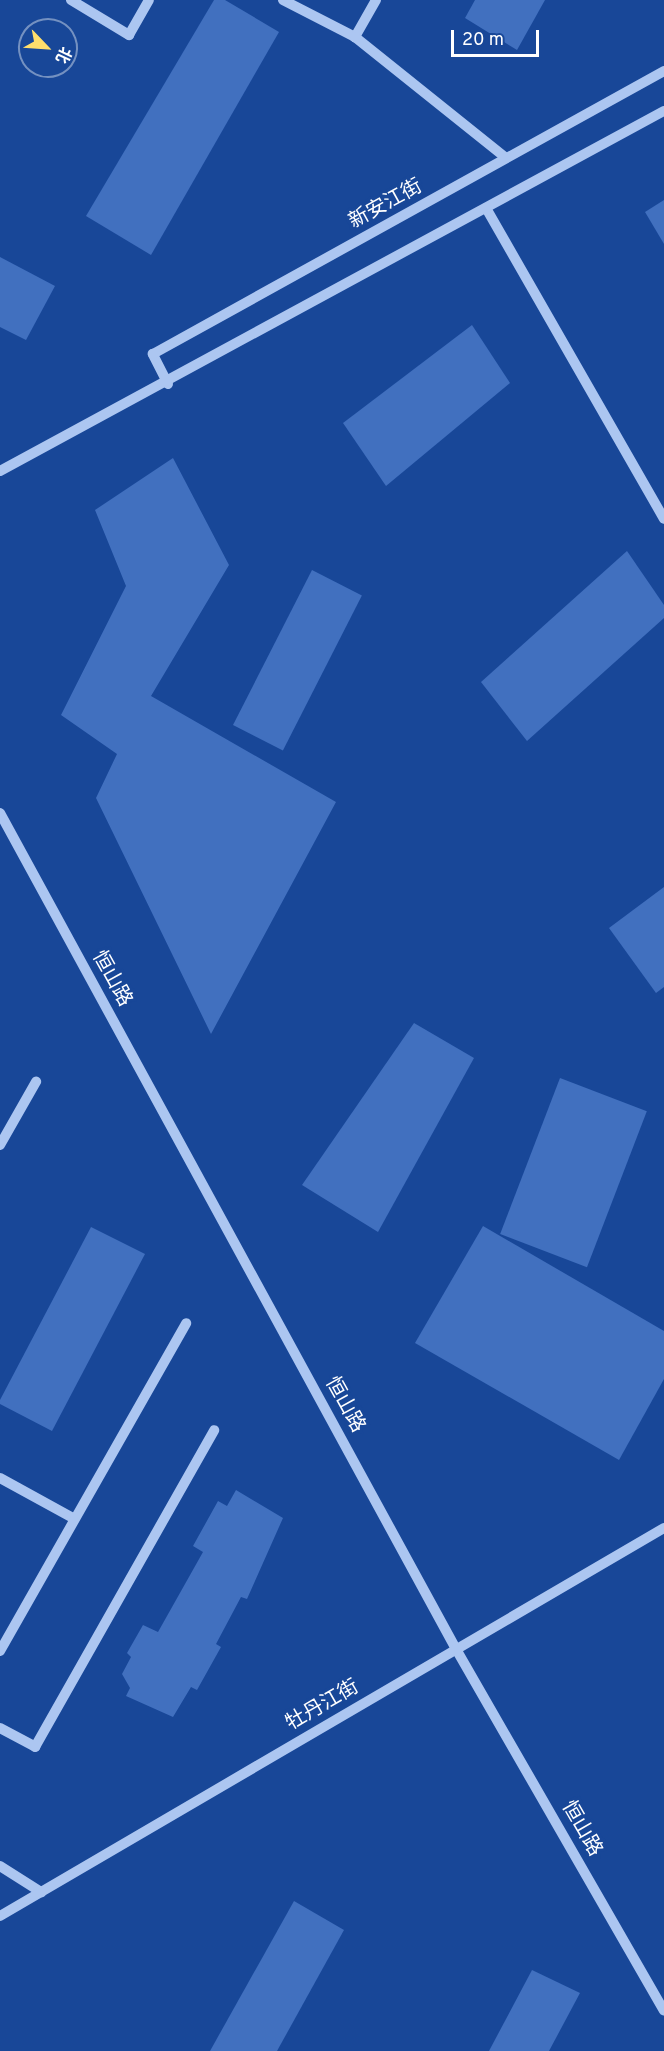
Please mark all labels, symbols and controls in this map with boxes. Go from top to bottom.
north arrow [18,18,78,78]
scale bar [454,18,542,56]
text: 20 m [462,29,504,52]
text: 北 [50,43,75,66]
street label: 新安江街 [345,175,427,235]
street label: 恒山路 [86,947,136,1011]
street label: 恒山路 [319,1373,369,1437]
street label: 牡丹江街 [282,1676,364,1736]
street label: 恒山路 [556,1797,606,1861]

